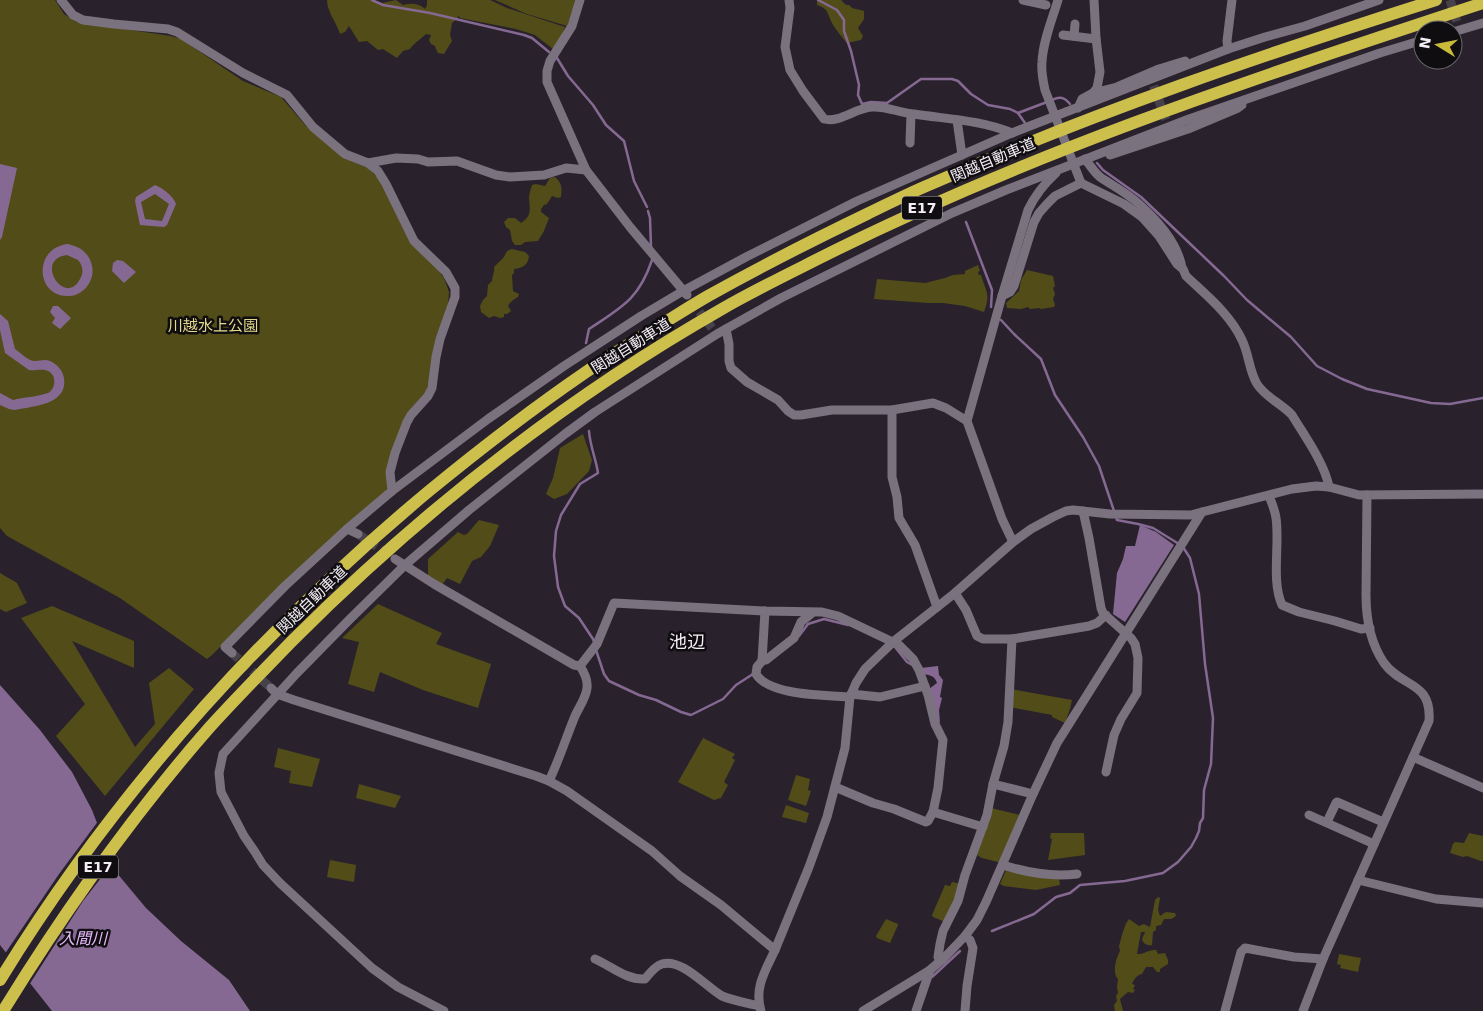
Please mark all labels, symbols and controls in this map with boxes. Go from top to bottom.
north arrow [1413,20,1463,70]
text: N [1416,36,1434,50]
street label: 関越自動車道 [948,134,1038,186]
road number: E17 [902,197,942,220]
street label: 関越自動車道 [588,315,674,377]
park label: 川越水上公園 [168,317,258,335]
street label: 関越自動車道 [273,562,351,638]
district label: 池辺 [669,631,705,652]
road number: E17 [78,856,118,879]
water label: 入間川 [59,929,109,948]

